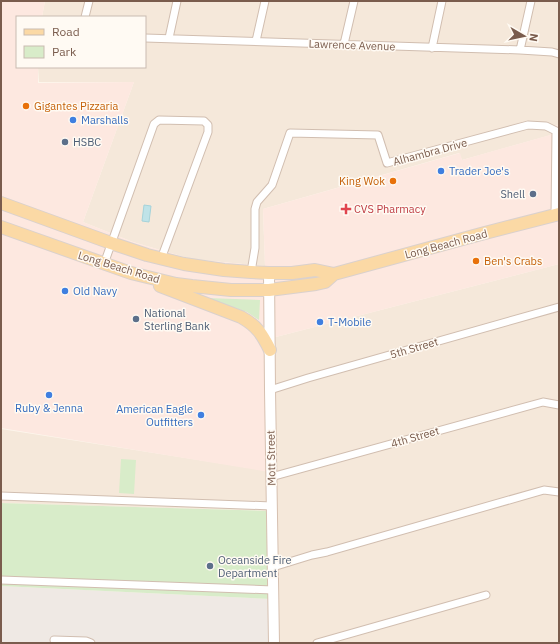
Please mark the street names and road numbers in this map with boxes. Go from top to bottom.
street label: Lawrence Avenue [308,36,396,54]
street label: Alhambra Drive [391,135,469,169]
street label: Long Beach Road [403,226,489,262]
street label: Long Beach Road [76,248,162,286]
street label: 5th Street [388,334,440,362]
street label: 4th Street [389,423,441,451]
street label: Mott Street [264,430,278,486]

